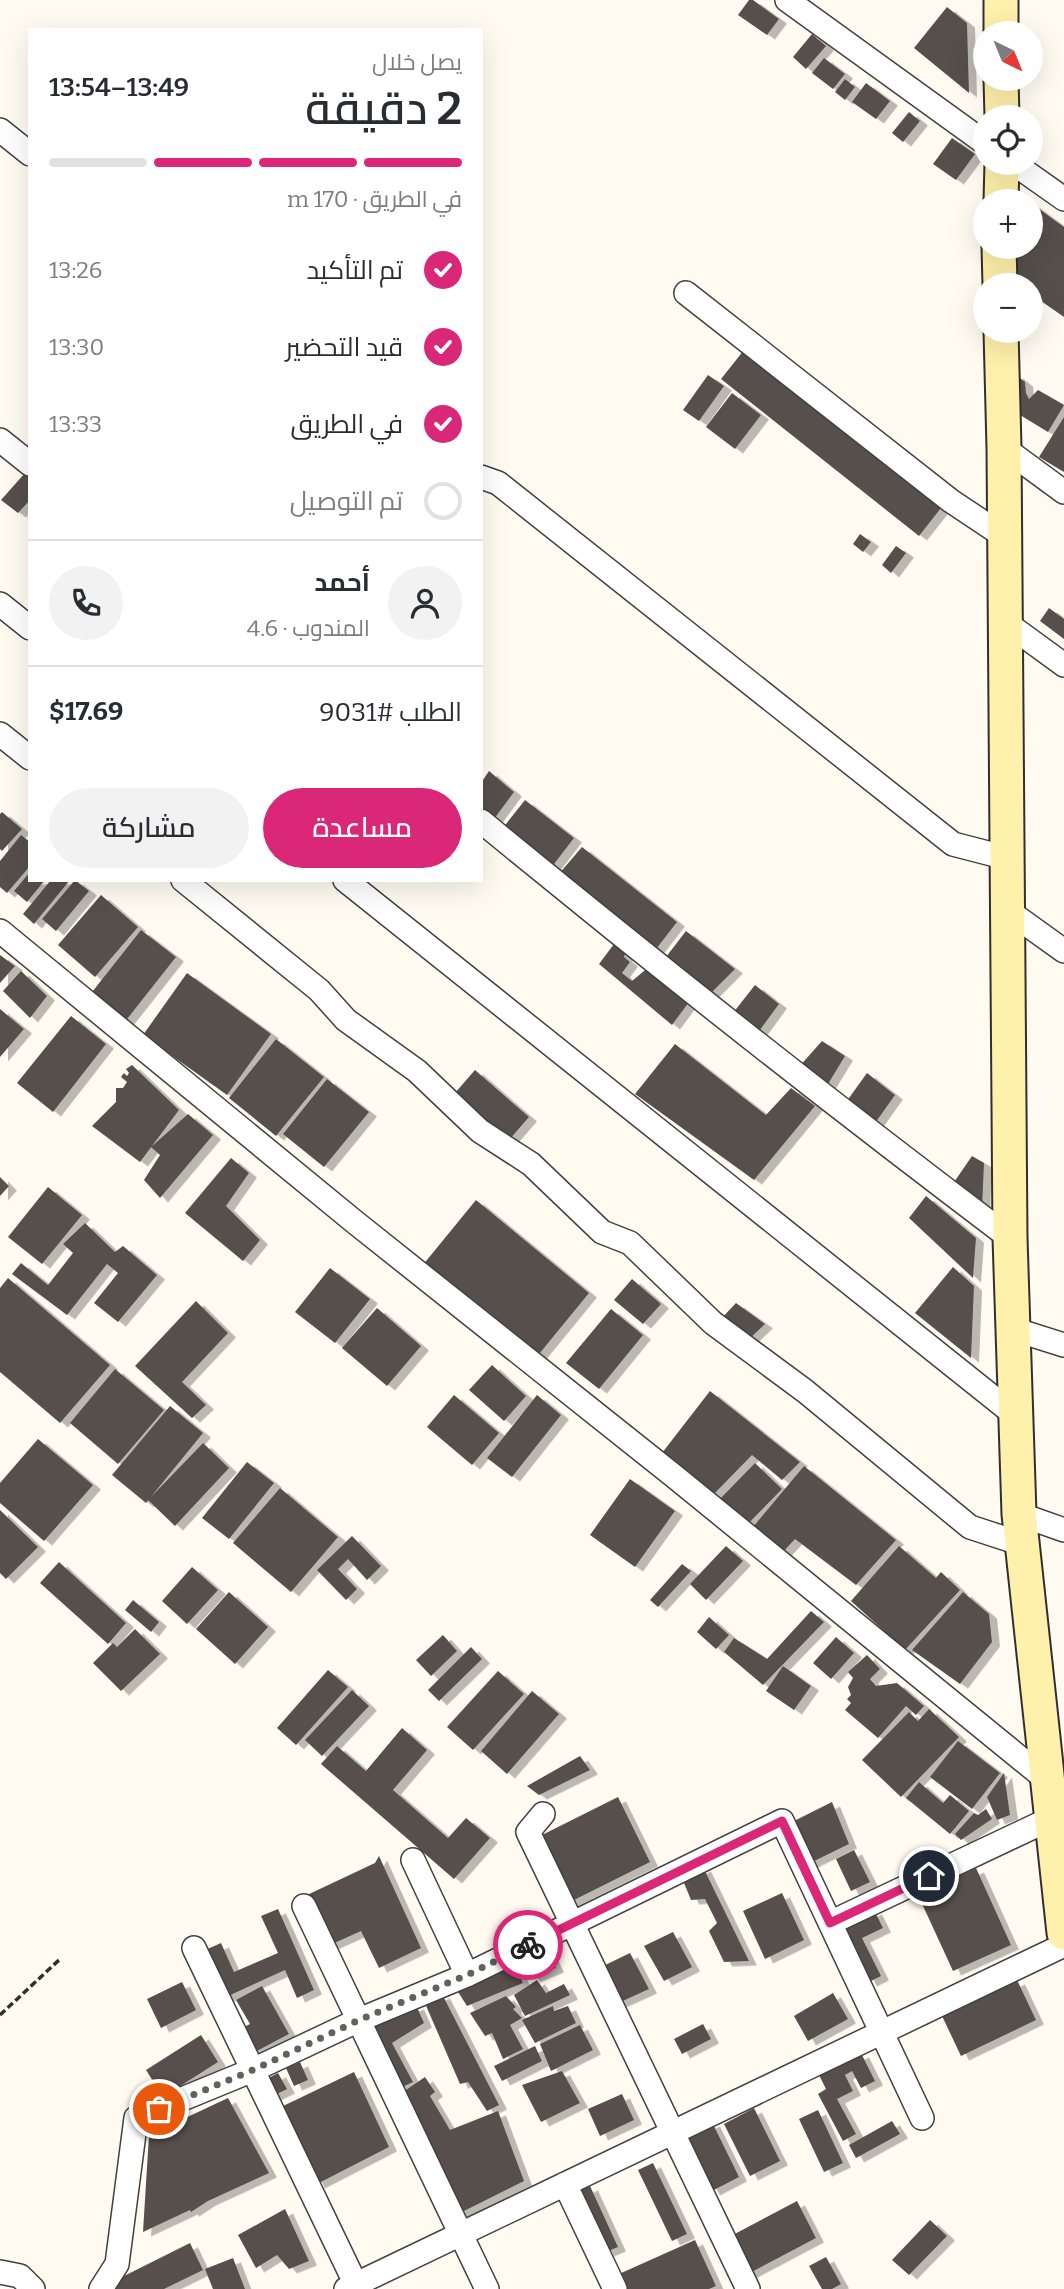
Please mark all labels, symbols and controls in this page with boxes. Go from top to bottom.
north arrow [973,21,1043,91]
map controls [973,21,1043,343]
text: يصل خلال [372,48,462,76]
text: 13:49–13:54 [49,72,189,103]
text: 2 دقيقة [305,81,462,136]
button: locate [973,105,1043,175]
text: في الطريق · 170 m [287,185,462,213]
button: + [973,189,1043,259]
icon: check [424,251,462,289]
text: تم التأكيد [306,255,403,286]
text: 13:26 [49,256,102,284]
button: − [973,273,1043,343]
icon: check [424,328,462,366]
text: قيد التحضير [285,332,403,363]
text: 13:30 [49,333,104,361]
icon: check [424,405,462,443]
text: في الطريق [290,409,403,440]
text: 13:33 [49,410,102,438]
text: تم التوصيل [290,486,403,517]
button: phone [49,566,123,640]
button: person [388,566,462,640]
text: أحمد [314,567,370,598]
text: المندوب · 4.6 [247,614,370,642]
text: $17.69 [49,696,123,727]
text: الطلب #9031 [319,697,462,728]
button: مشاركة [49,788,249,868]
button: مساعدة [263,788,462,868]
pin [899,1846,959,1906]
icon: home [910,1857,948,1895]
courier [493,1910,563,1980]
icon: bike [509,1926,547,1964]
pin [129,2079,189,2139]
icon: bag [140,2090,178,2128]

